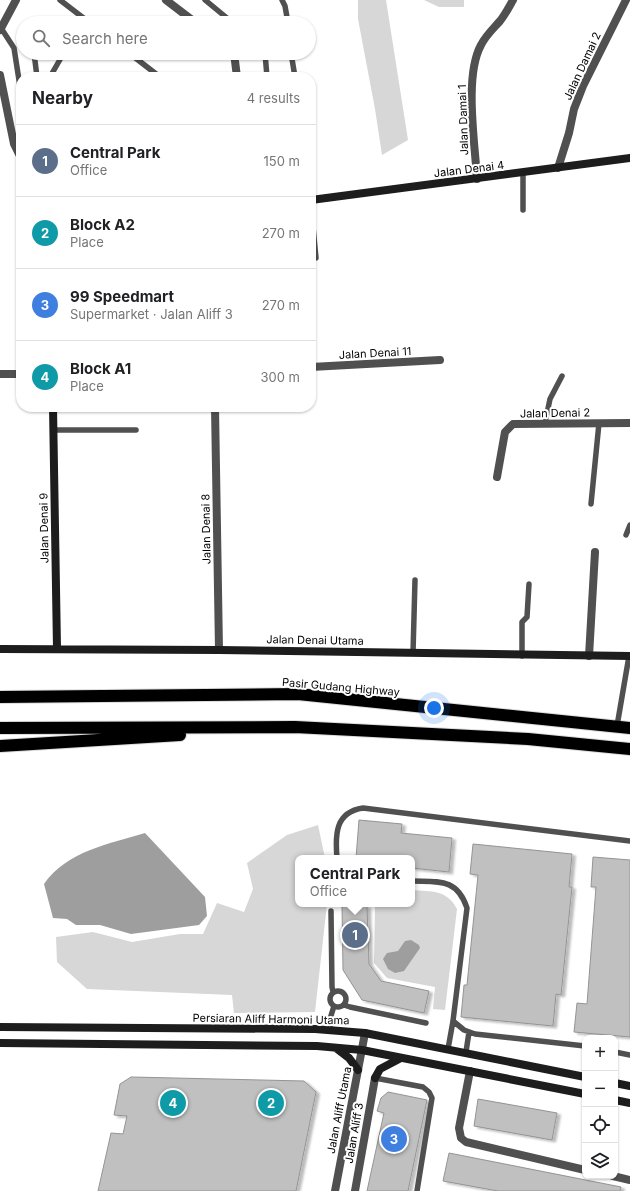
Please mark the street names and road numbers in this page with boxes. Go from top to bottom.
street label: Jalan Damai 2 [560,30,604,102]
street label: Jalan Damai 1 [455,84,471,156]
street label: Jalan Denai 4 [433,158,505,180]
street label: Jalan Denai 11 [338,344,412,362]
street label: Jalan Denai 2 [520,405,590,421]
street label: Jalan Denai 9 [36,492,52,563]
street label: Jalan Denai 8 [198,493,214,564]
street label: Jalan Denai Utama [266,632,364,648]
street label: Pasir Gudang Highway [282,675,400,699]
street label: Persiaran Aliff Harmoni Utama [192,1011,350,1027]
street label: Jalan Aliff Utama [324,1065,354,1155]
street label: Jalan Aliff 3 [342,1101,366,1164]

